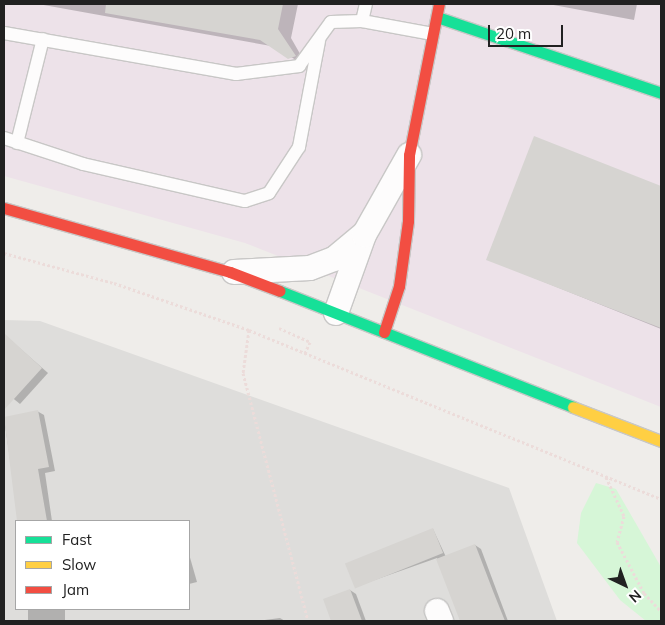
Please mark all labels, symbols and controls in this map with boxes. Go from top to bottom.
scale bar [490,15,565,47]
text: 20 m [496,24,531,43]
legend [15,520,190,610]
text: Fast [62,530,92,549]
text: Slow [62,555,96,574]
north arrow [600,560,650,610]
text: Jam [62,580,89,599]
text: N [625,586,645,606]

